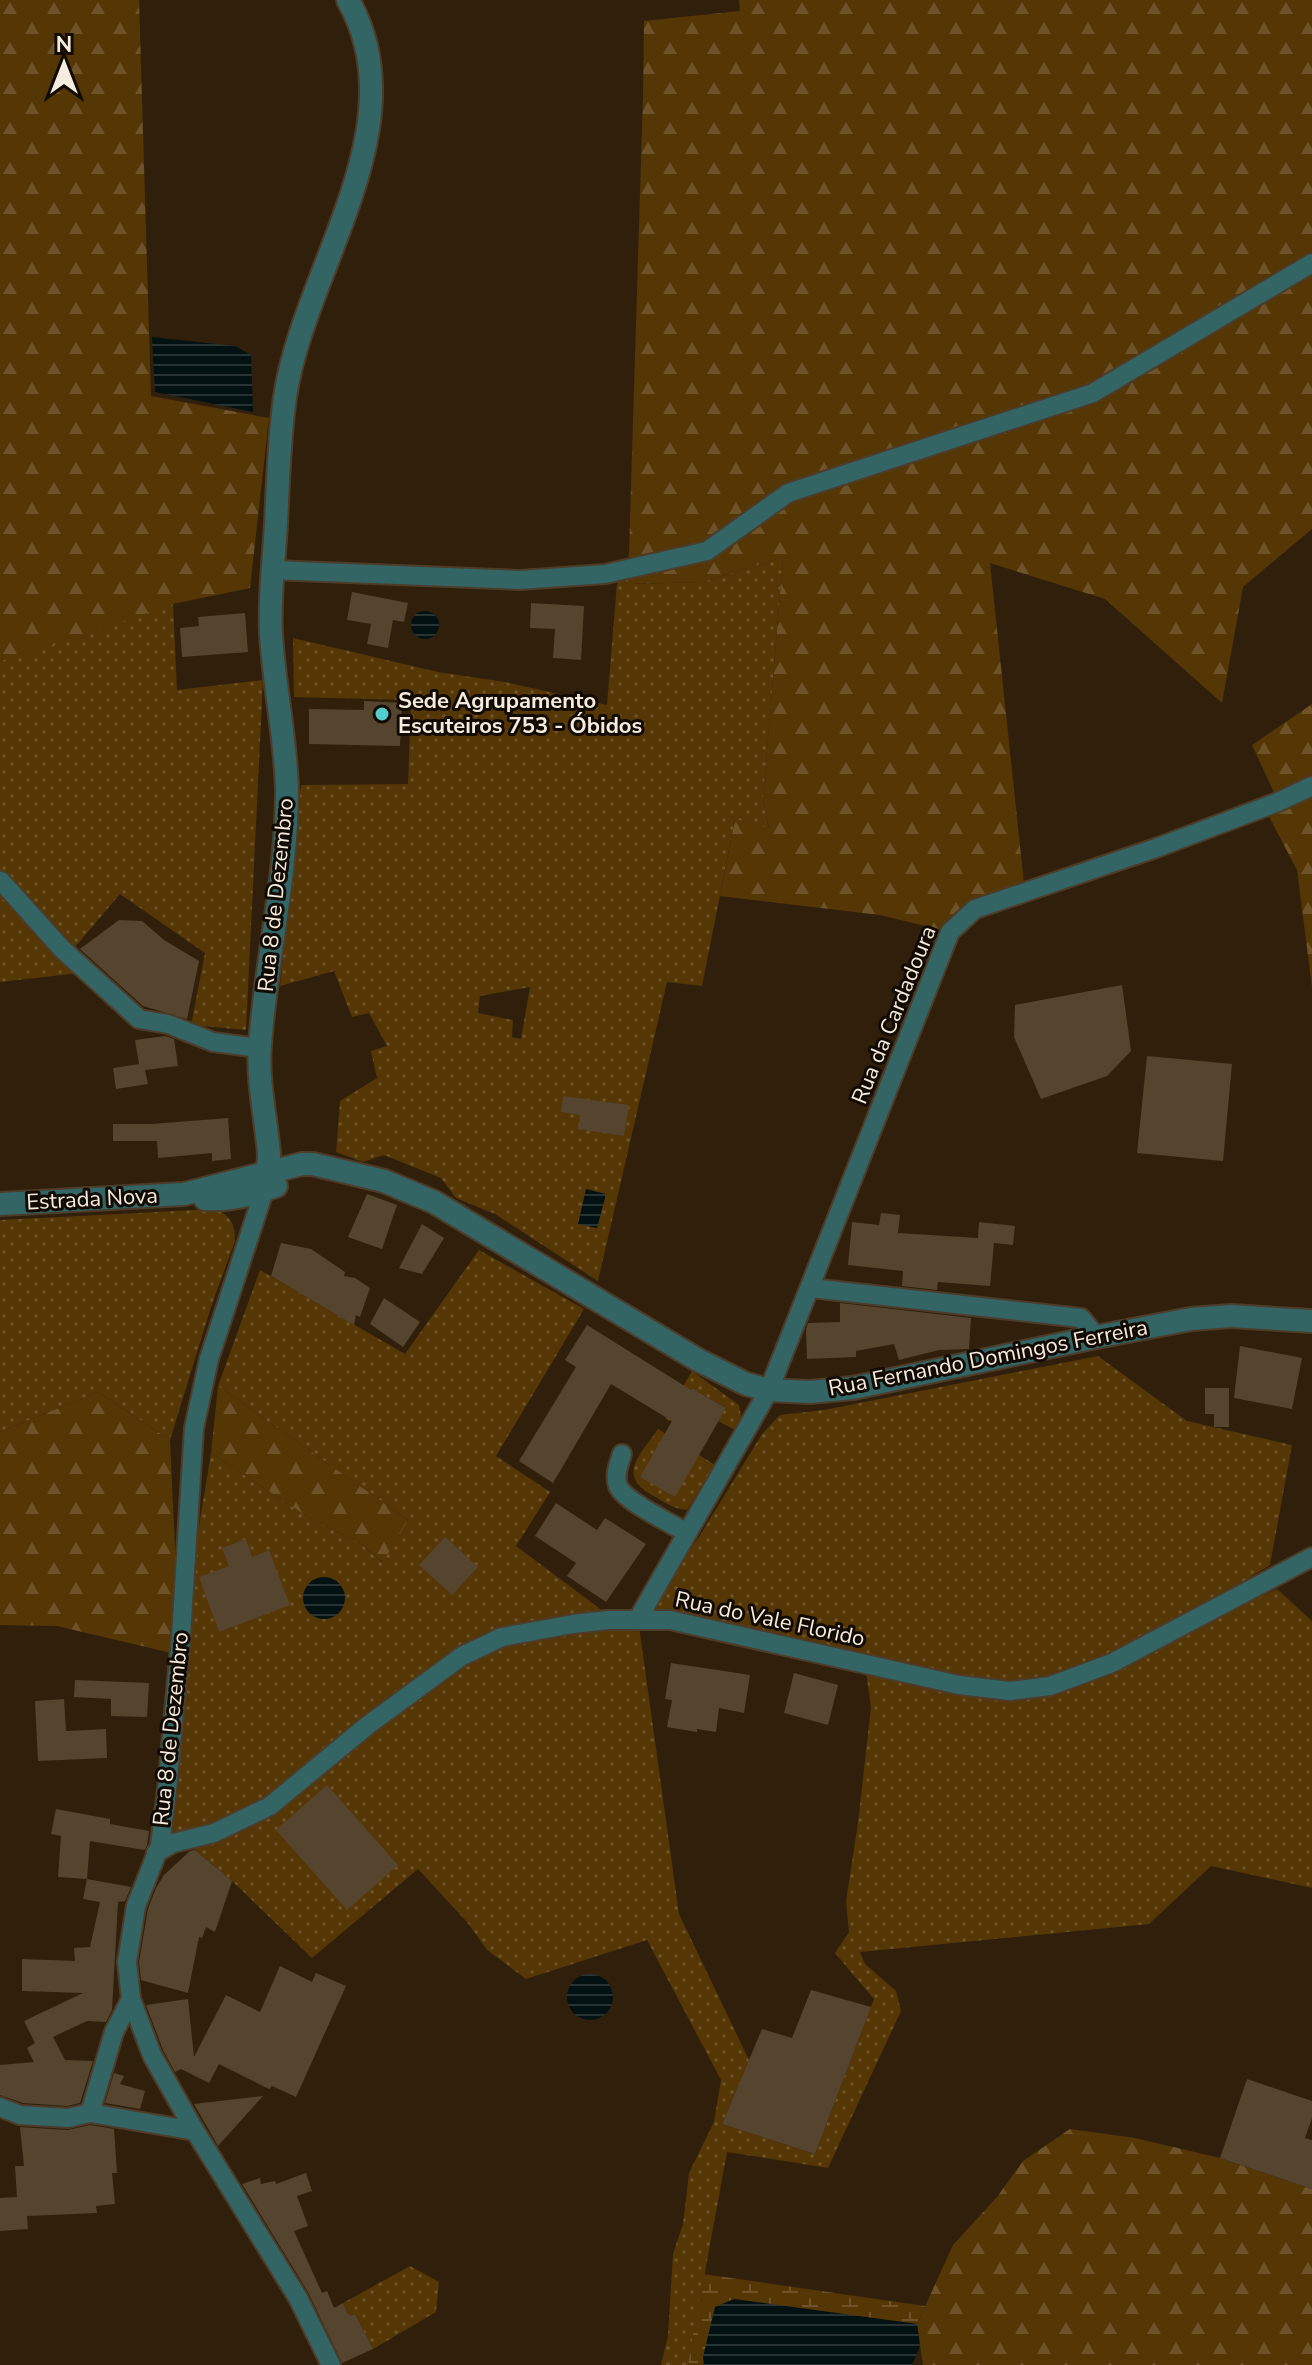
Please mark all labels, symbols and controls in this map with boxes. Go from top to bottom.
north arrow [24,24,104,104]
text: N [56,30,72,60]
place label: Sede Agrupamento Escuteiros 753 - Óbidos [398,686,642,741]
marker: Sede Agrupamento Escuteiros 753 - Óbidos [373,705,391,723]
street label: Rua 8 de Dezembro [251,797,301,993]
street label: Rua da Cardadoura [845,921,943,1109]
street label: Estrada Nova [26,1181,158,1217]
street label: Rua Fernando Domingos Ferreira [826,1312,1150,1404]
street label: Rua do Vale Florido [672,1584,868,1654]
street label: Rua 8 de Dezembro [146,1631,196,1827]

